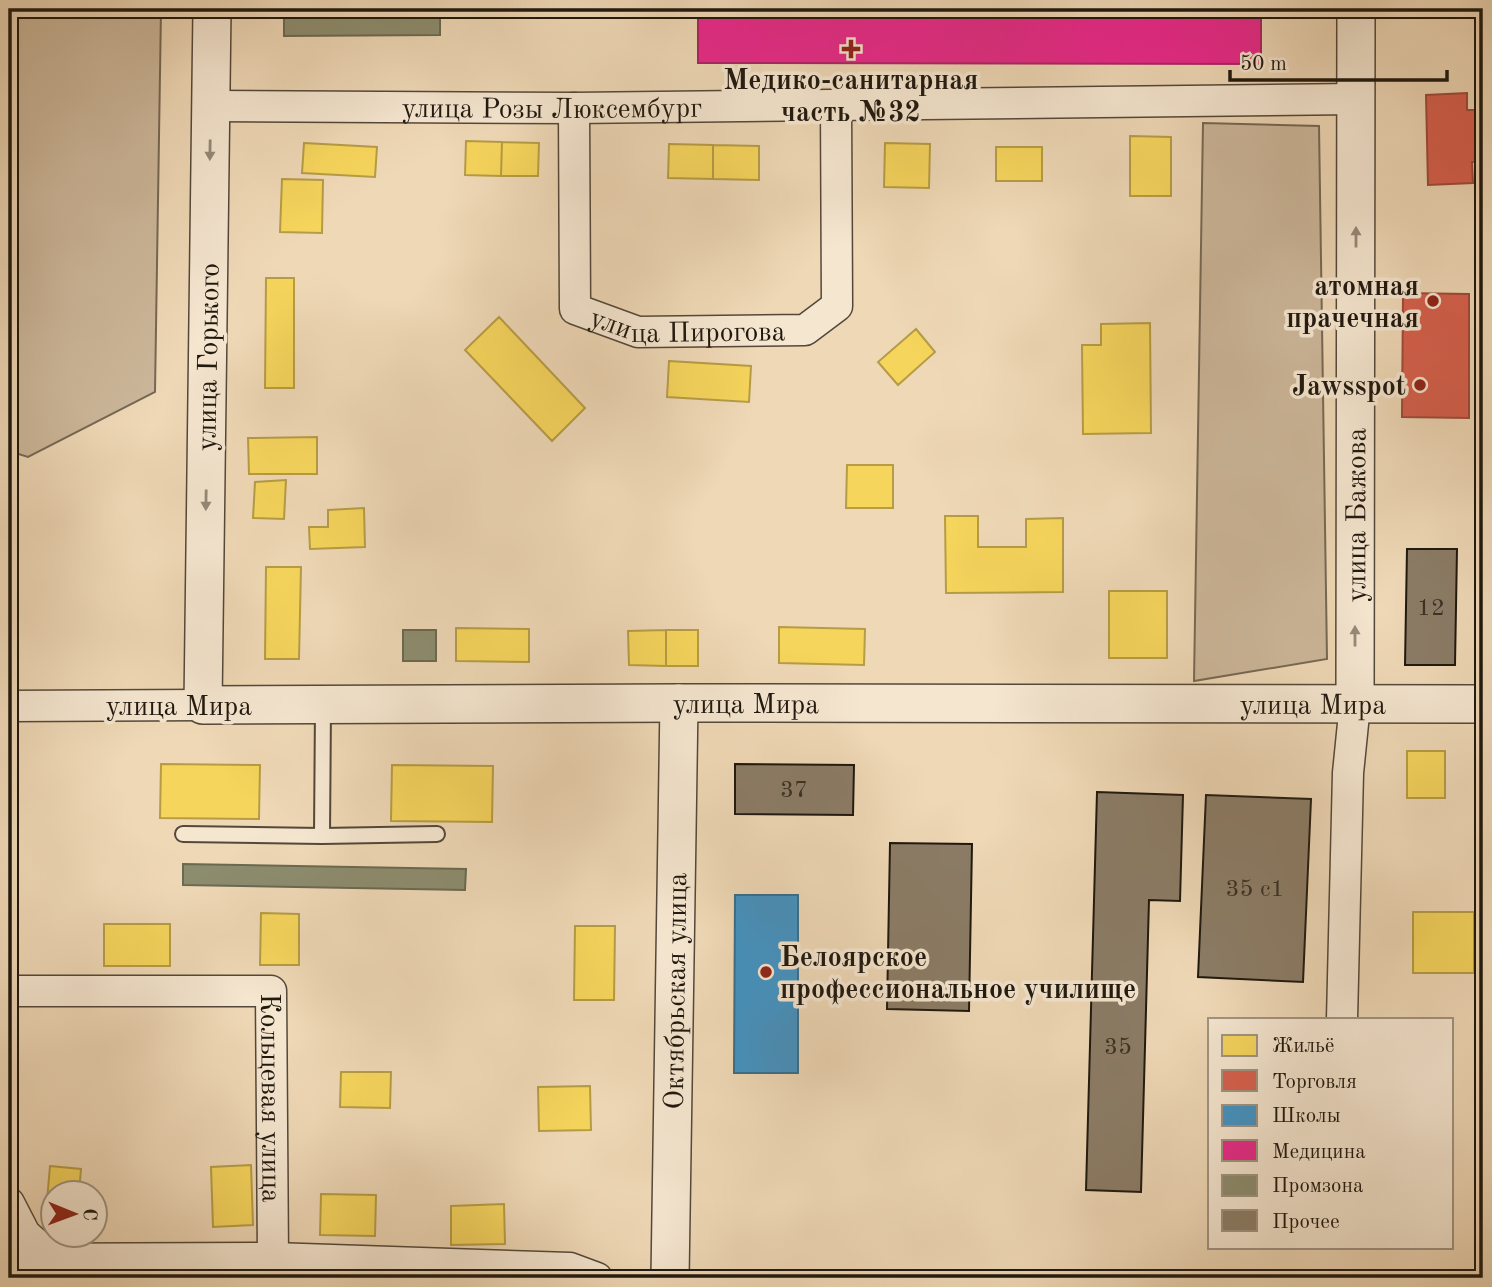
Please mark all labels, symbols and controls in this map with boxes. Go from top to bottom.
scale bar [1230,38,1446,82]
marker: Медико-санитарная часть №32 [841,39,861,59]
text: 50 m [1240,54,1287,75]
place label: Медико-санитарная часть №32 [723,68,979,128]
street label: улица Розы Люксембург [402,96,702,125]
one-way arrow [204,140,216,162]
one-way arrow [1350,226,1362,248]
street label: улица Горького [194,263,226,451]
place label: атомная прачечная [1286,274,1419,334]
marker: атомная прачечная [1425,293,1441,309]
street label: улица Пирогова [586,305,786,349]
place label: Jawsspot [1292,374,1406,402]
marker: Jawsspot [1412,377,1428,393]
street label: улица Бажова [1344,428,1372,602]
one-way arrow [200,490,211,512]
house number: 12 [1417,597,1445,621]
one-way arrow [1349,625,1361,647]
street label: улица Мира [673,692,819,720]
street label: улица Мира [1240,693,1386,721]
street label: улица Мира [106,694,252,722]
house number: 37 [780,779,808,803]
street label: Октябрьская улица [662,872,693,1110]
house number: 35 с1 [1226,878,1284,902]
place label: Белоярское профессиональное училище [780,945,1136,1005]
marker: Белоярское профессиональное училище [758,964,774,980]
street label: Кольцевая улица [254,993,284,1203]
legend [1208,1018,1454,1248]
house number: 35 [1104,1036,1132,1060]
text: Жильё [1272,1036,1335,1057]
text: Торговля [1272,1072,1357,1093]
text: Школы [1272,1106,1341,1127]
text: Медицина [1272,1142,1366,1163]
text: Промзона [1272,1176,1363,1197]
north arrow [38,1178,108,1248]
text: С [79,1208,98,1221]
text: Прочее [1272,1212,1340,1233]

